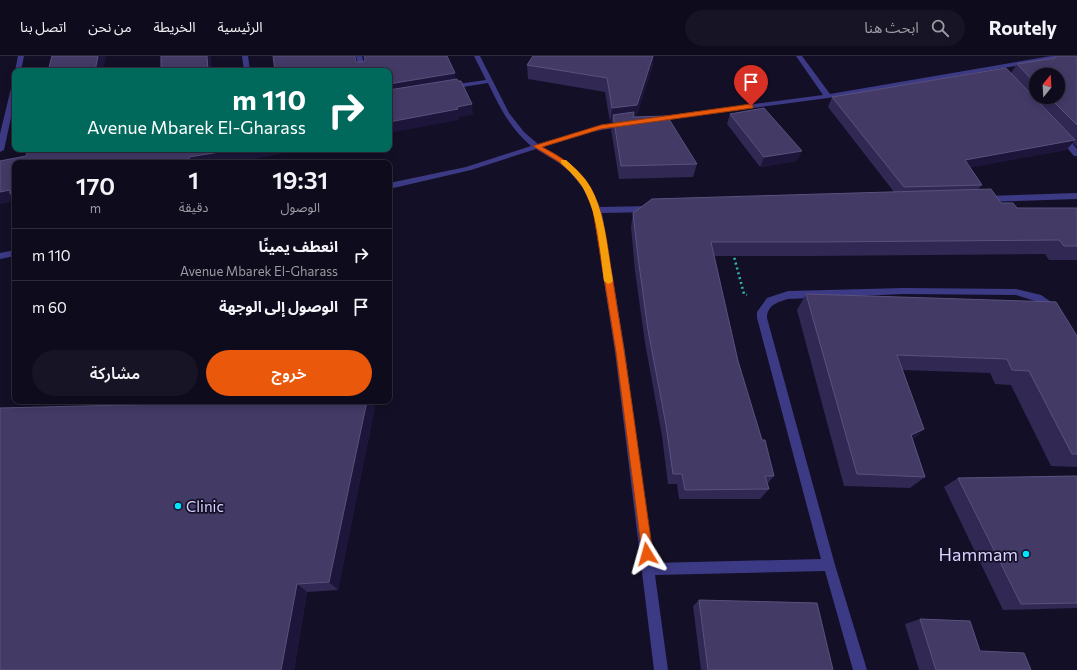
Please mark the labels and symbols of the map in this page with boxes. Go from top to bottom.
pin [734,65,768,106]
north arrow [1029,68,1065,104]
place label: Clinic [186,497,224,515]
marker: Clinic [173,501,183,511]
position arrow [626,533,668,575]
place label: Hammam [939,543,1018,565]
marker: Hammam [1021,549,1031,559]

